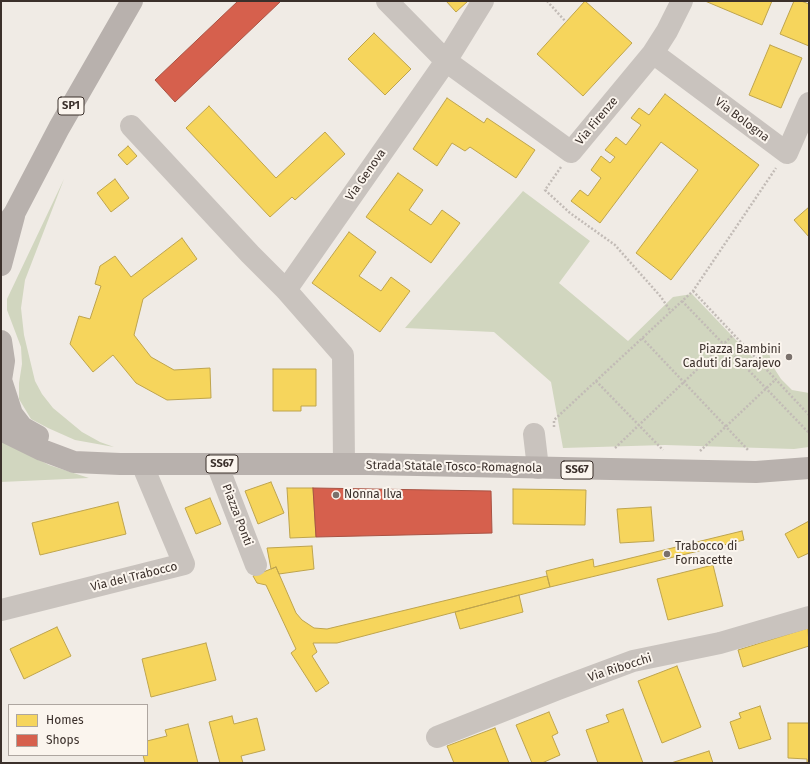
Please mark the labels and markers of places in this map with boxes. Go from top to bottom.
place label: Piazza Bambini Caduti di Sarajevo [683,343,781,371]
marker: Piazza Bambini Caduti di Sarajevo [784,352,794,362]
place label: Nonna Ilva [344,488,402,502]
marker: Nonna Ilva [331,490,341,500]
place label: Trabocco di Fornacette [675,540,737,568]
marker: Trabocco di Fornacette [662,549,672,559]

